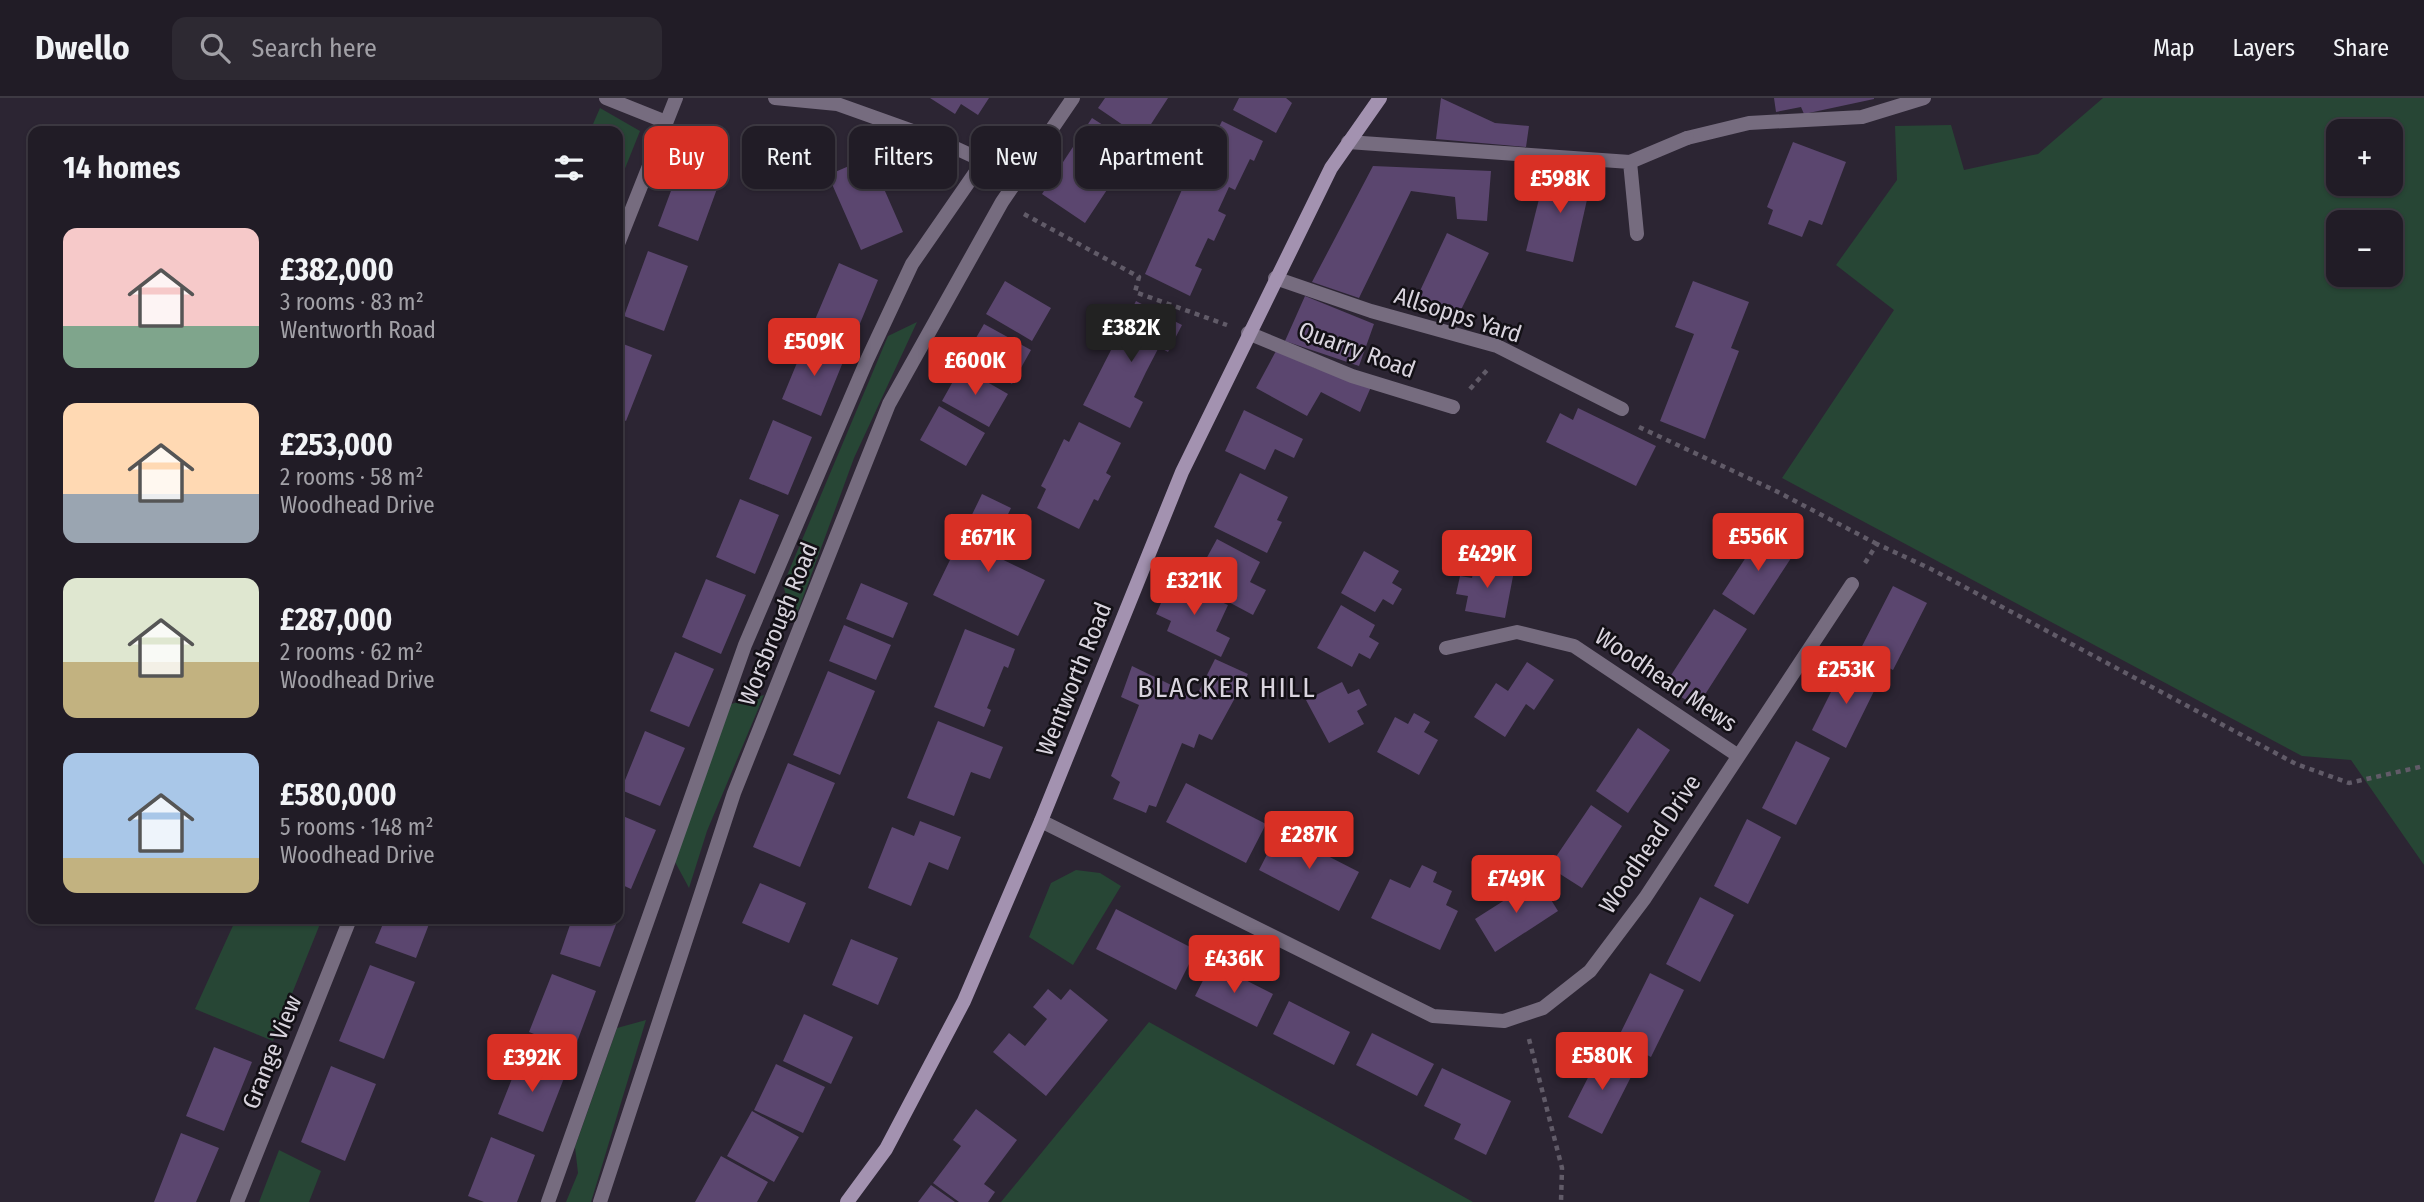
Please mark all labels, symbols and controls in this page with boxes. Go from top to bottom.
search box [172,17,662,80]
text: Dwello [35,28,130,68]
icon: search [196,29,234,67]
text: Search here [252,33,377,64]
text: Map [2153,34,2195,62]
text: Layers [2233,34,2295,62]
text: Share [2333,34,2389,62]
map controls [2326,119,2403,287]
button: + [2326,119,2403,196]
chip: Buy [644,126,728,189]
chip: Rent [742,126,835,189]
chip: Filters [849,126,957,189]
chip: New [971,126,1061,189]
chip: Apartment [1075,126,1227,189]
icon: filters [550,149,588,187]
text: 14 homes [63,150,180,186]
pin: £598K [1511,156,1609,215]
text: £598K [1530,164,1590,192]
button: − [2326,210,2403,287]
text: £382,000 [280,252,394,288]
icon: home [119,256,203,340]
street label: Allsopps Yard [1391,281,1525,349]
text: 3 rooms · 83 m² [280,288,424,316]
pin: £382K [1082,304,1180,364]
text: £382K [1102,313,1160,341]
text: Wentworth Road [280,316,436,344]
street label: Quarry Road [1295,316,1419,384]
pin: £509K [765,318,863,378]
text: £509K [784,327,844,355]
pin: £600K [926,338,1024,397]
text: £600K [944,346,1006,374]
text: £253,000 [280,427,393,463]
icon: home [119,431,203,515]
text: 2 rooms · 58 m² [280,463,424,491]
text: Woodhead Drive [280,491,435,519]
pin: £671K [939,514,1037,574]
pin: £556K [1709,514,1807,573]
text: £556K [1729,522,1787,550]
text: £671K [961,523,1015,551]
pin: £429K [1438,531,1536,590]
street label: Worsbrough Road [732,538,824,710]
text: £429K [1458,539,1516,567]
pin: £321K [1145,558,1243,617]
text: £321K [1166,566,1222,594]
street label: Wentworth Road [1031,598,1117,760]
text: £287,000 [280,602,392,638]
icon: home [119,606,203,690]
street label: Woodhead Mews [1590,622,1742,738]
text: 2 rooms · 62 m² [280,638,423,666]
pin: £253K [1797,646,1895,706]
text: £253K [1817,655,1875,683]
text: Woodhead Drive [280,666,435,694]
district label: BLACKER HILL [1137,671,1317,704]
street label: Woodhead Drive [1593,769,1707,919]
text: £580,000 [280,777,397,813]
icon: home [119,781,203,865]
pin: £287K [1260,812,1358,871]
text: 5 rooms · 148 m² [280,813,434,841]
text: £287K [1281,820,1337,848]
text: Woodhead Drive [280,841,435,869]
pin: £749K [1467,856,1565,915]
text: £749K [1487,864,1545,892]
pin: £436K [1185,936,1283,995]
text: £436K [1205,944,1263,972]
street label: Grange View [237,991,308,1113]
pin: £580K [1553,1032,1651,1092]
pin: £392K [483,1034,581,1094]
text: £580K [1572,1041,1632,1069]
text: £392K [503,1043,561,1071]

